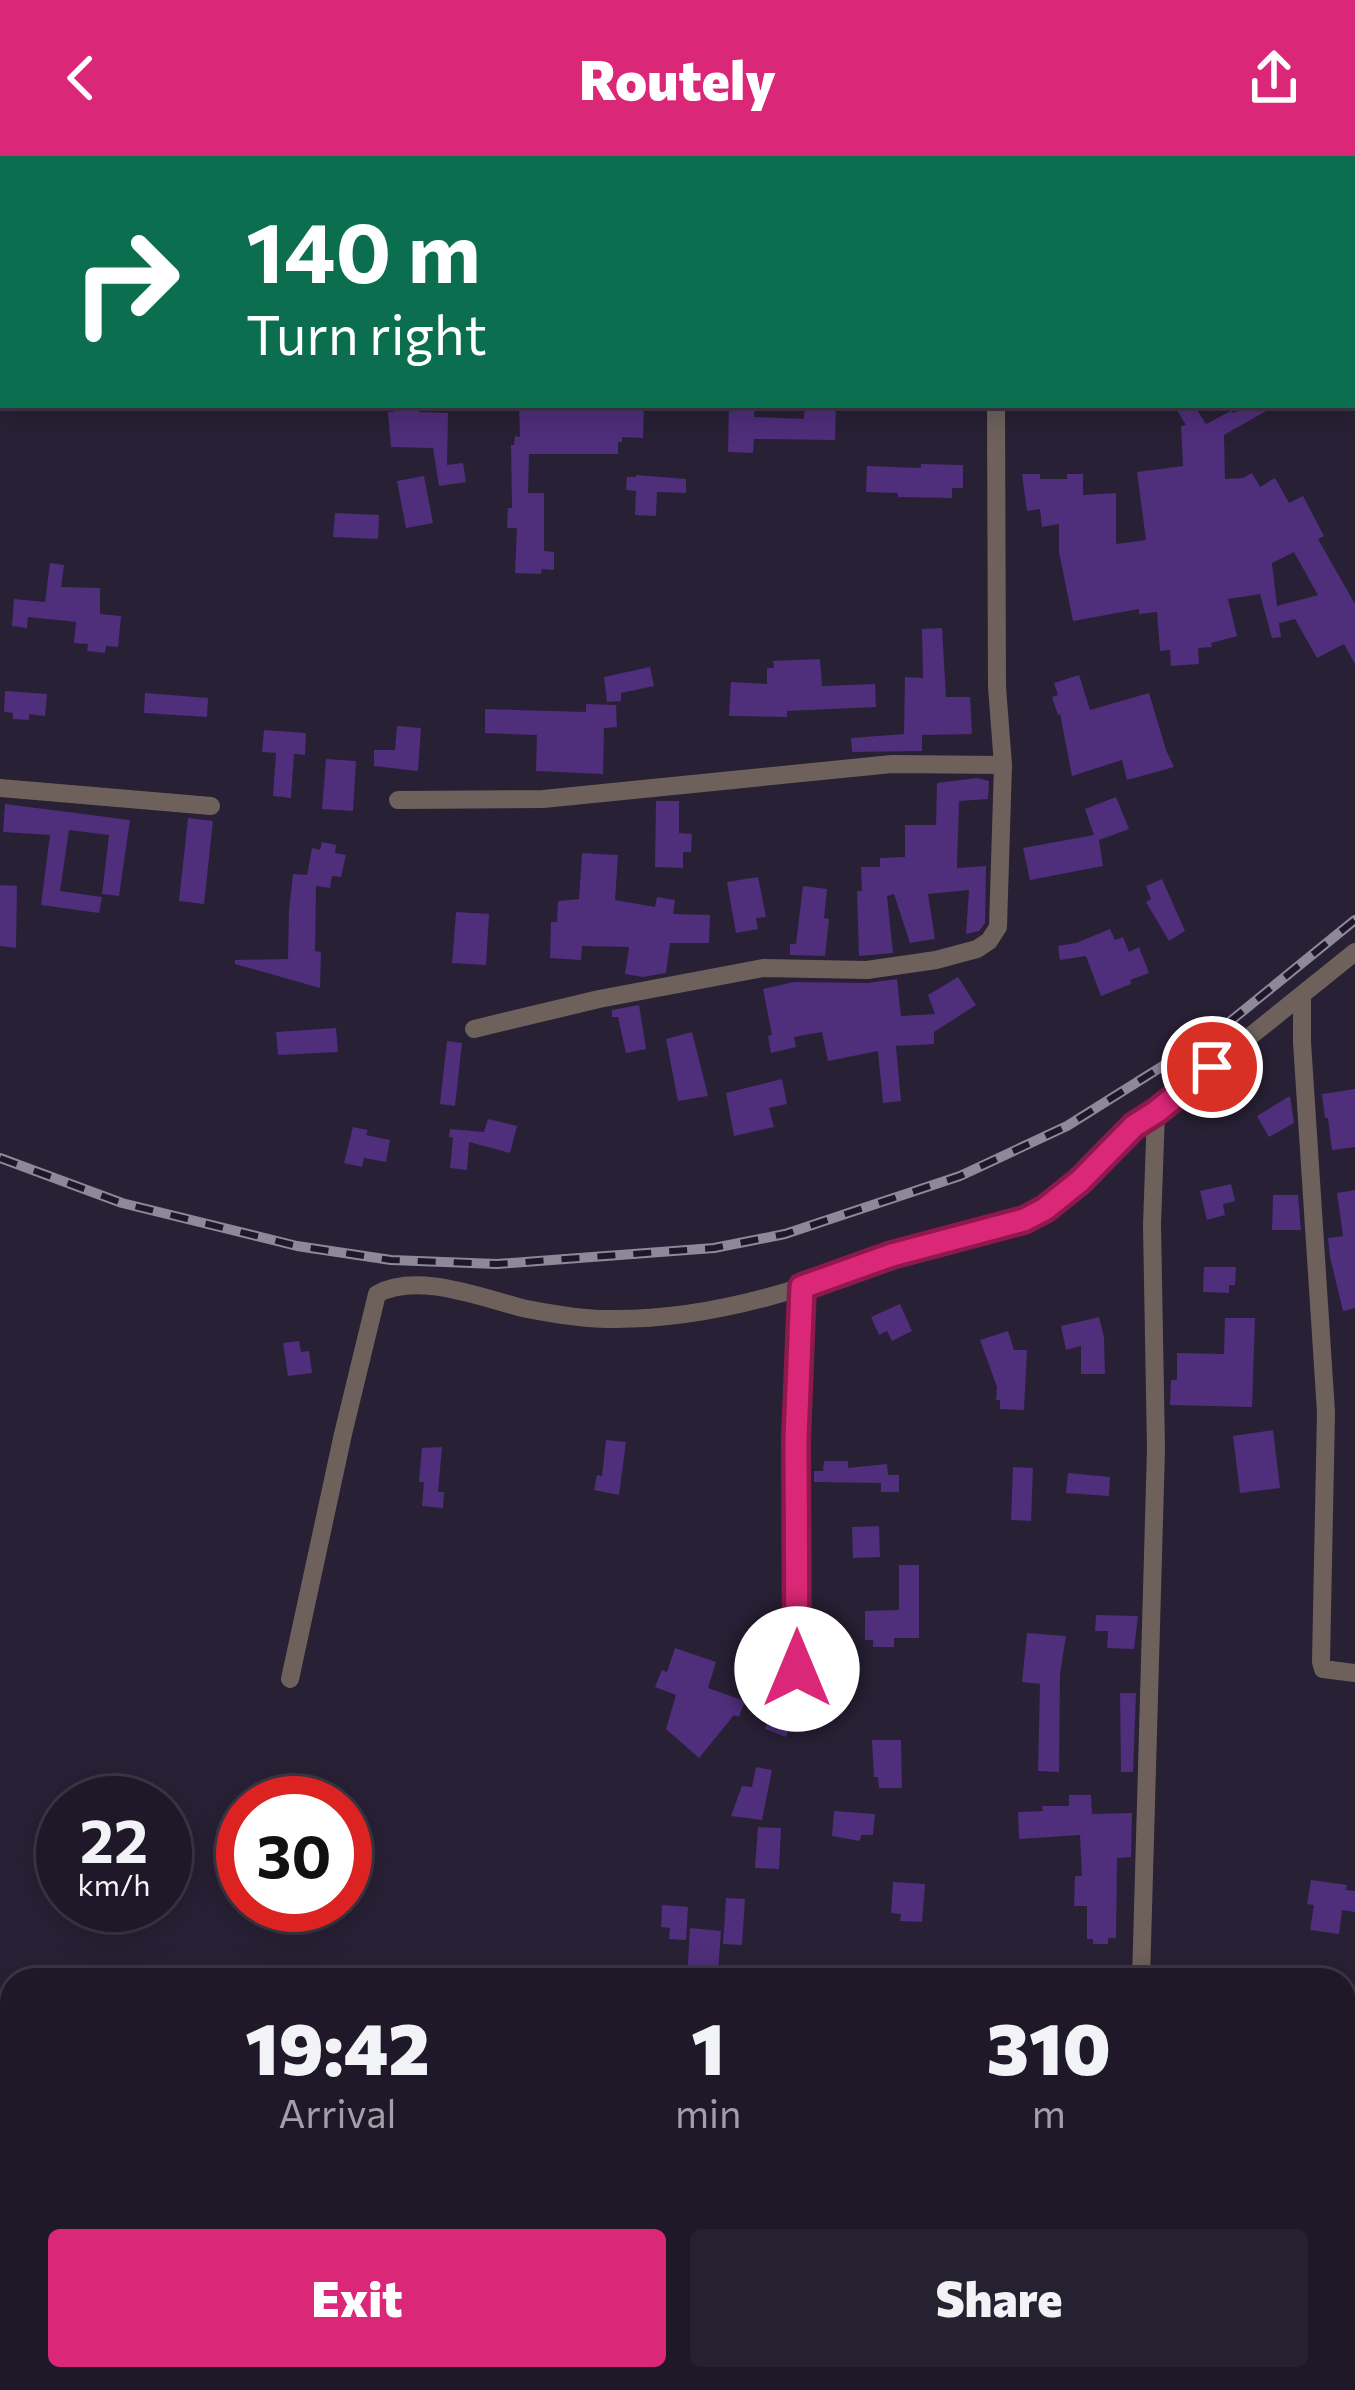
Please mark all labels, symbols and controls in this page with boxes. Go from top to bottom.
icon: back [48,45,114,111]
text: Routely [579,45,776,111]
icon: share [1241,45,1307,111]
text: 140 m [246,198,481,300]
icon: right [48,204,204,360]
text: Turn right [246,300,487,366]
pin [1161,1016,1263,1118]
icon: arrive [1179,1034,1245,1100]
position arrow [734,1606,860,1732]
speed limit sign: 30 [216,1776,372,1932]
text: 22 [80,1802,148,1875]
text: km/h [78,1865,150,1902]
text: 19:42 [245,2002,430,2090]
text: 1 [691,2002,725,2090]
text: 310 [986,2002,1111,2090]
text: Arrival [278,2088,396,2136]
text: min [675,2088,741,2136]
text: m [1032,2088,1066,2136]
button: Exit [48,2229,666,2367]
button: Share [690,2229,1308,2367]

